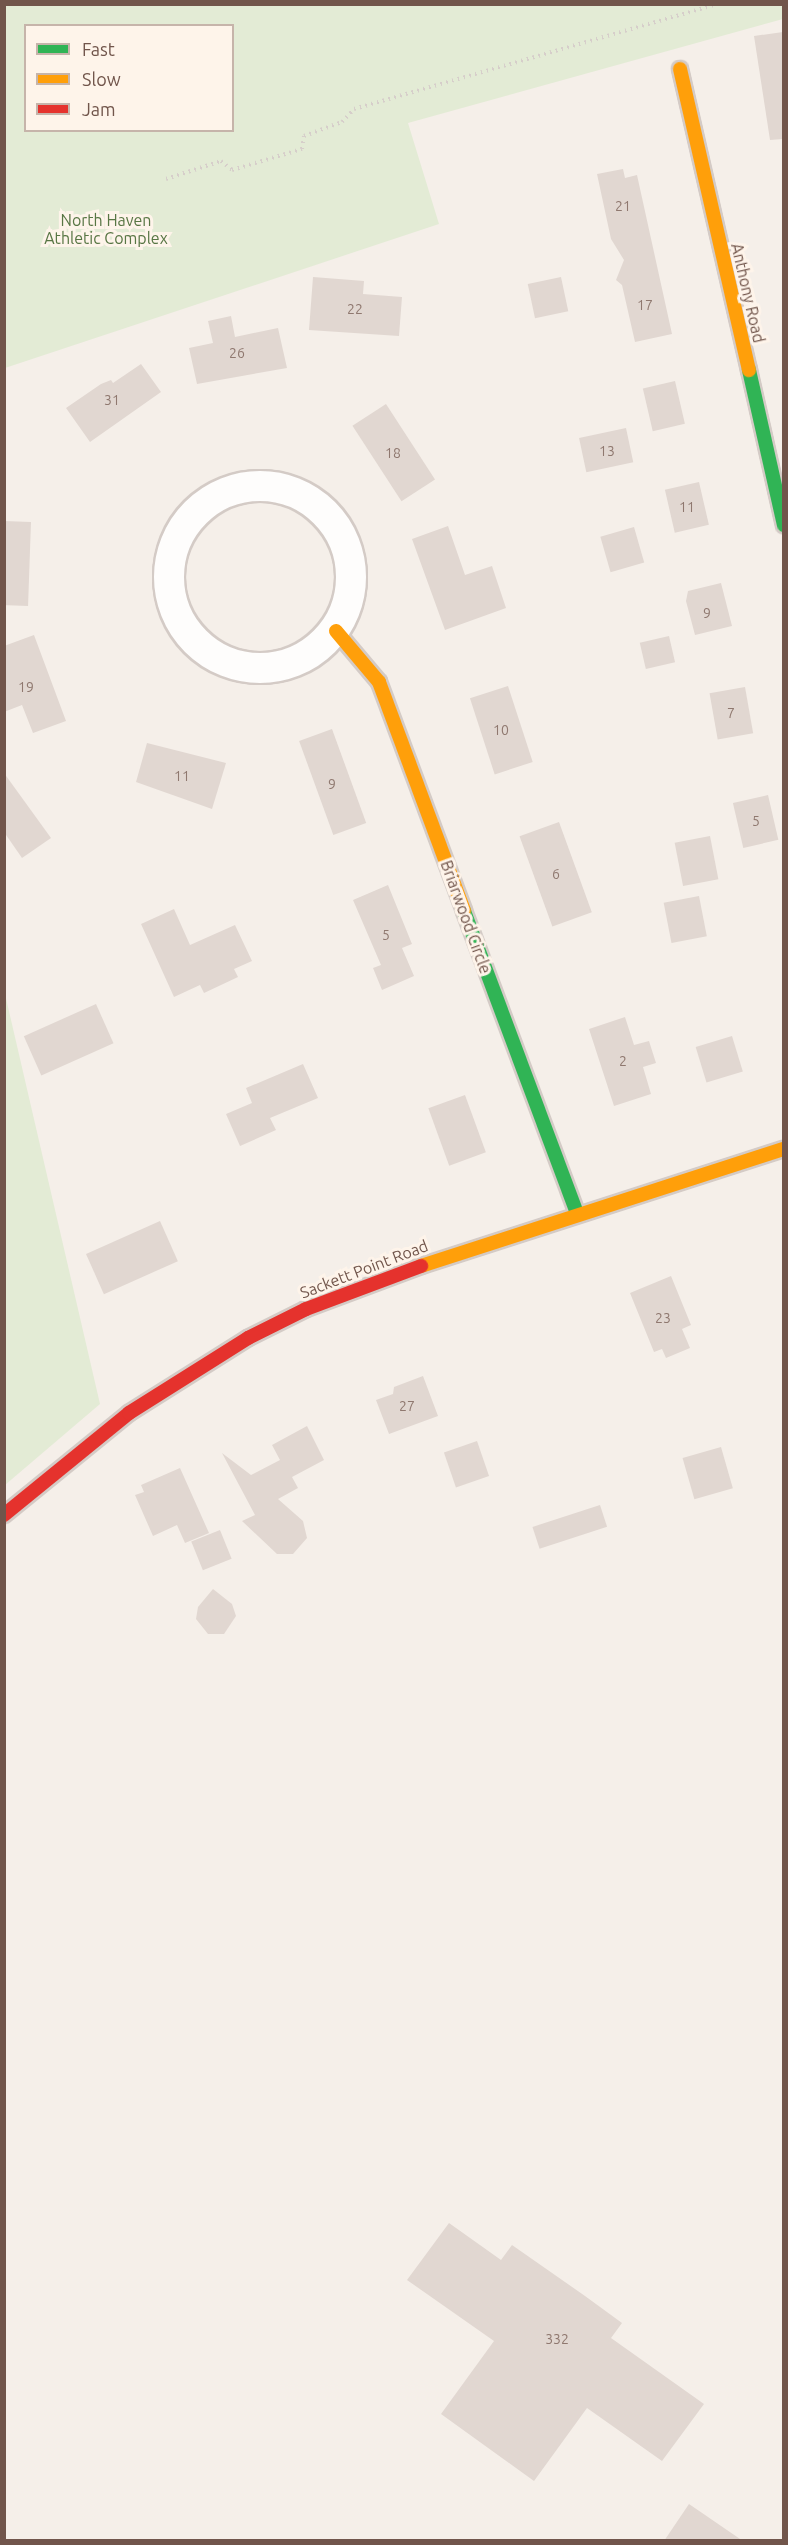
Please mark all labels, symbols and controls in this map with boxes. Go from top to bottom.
legend [24,24,234,132]
text: Fast [82,39,115,59]
text: Slow [82,69,121,89]
text: Jam [82,99,116,119]
house number: 21 [615,198,631,214]
park label: North Haven Athletic Complex [44,210,168,248]
street label: Anthony Road [727,241,769,345]
house number: 17 [637,297,653,313]
house number: 22 [347,301,363,317]
house number: 26 [229,345,245,361]
house number: 31 [104,392,120,408]
house number: 13 [599,443,615,459]
house number: 18 [385,445,401,461]
house number: 11 [679,499,695,515]
house number: 9 [703,605,711,621]
house number: 19 [18,679,34,695]
house number: 7 [727,705,735,721]
house number: 10 [493,722,509,738]
house number: 11 [174,768,190,784]
house number: 9 [328,776,336,792]
house number: 5 [752,813,760,829]
street label: Briarwood Circle [437,858,495,976]
house number: 6 [552,866,560,882]
house number: 5 [382,927,390,943]
house number: 2 [619,1053,627,1069]
street label: Sackett Point Road [297,1236,431,1302]
house number: 23 [655,1310,671,1326]
house number: 27 [399,1398,415,1414]
house number: 332 [545,2331,569,2347]

